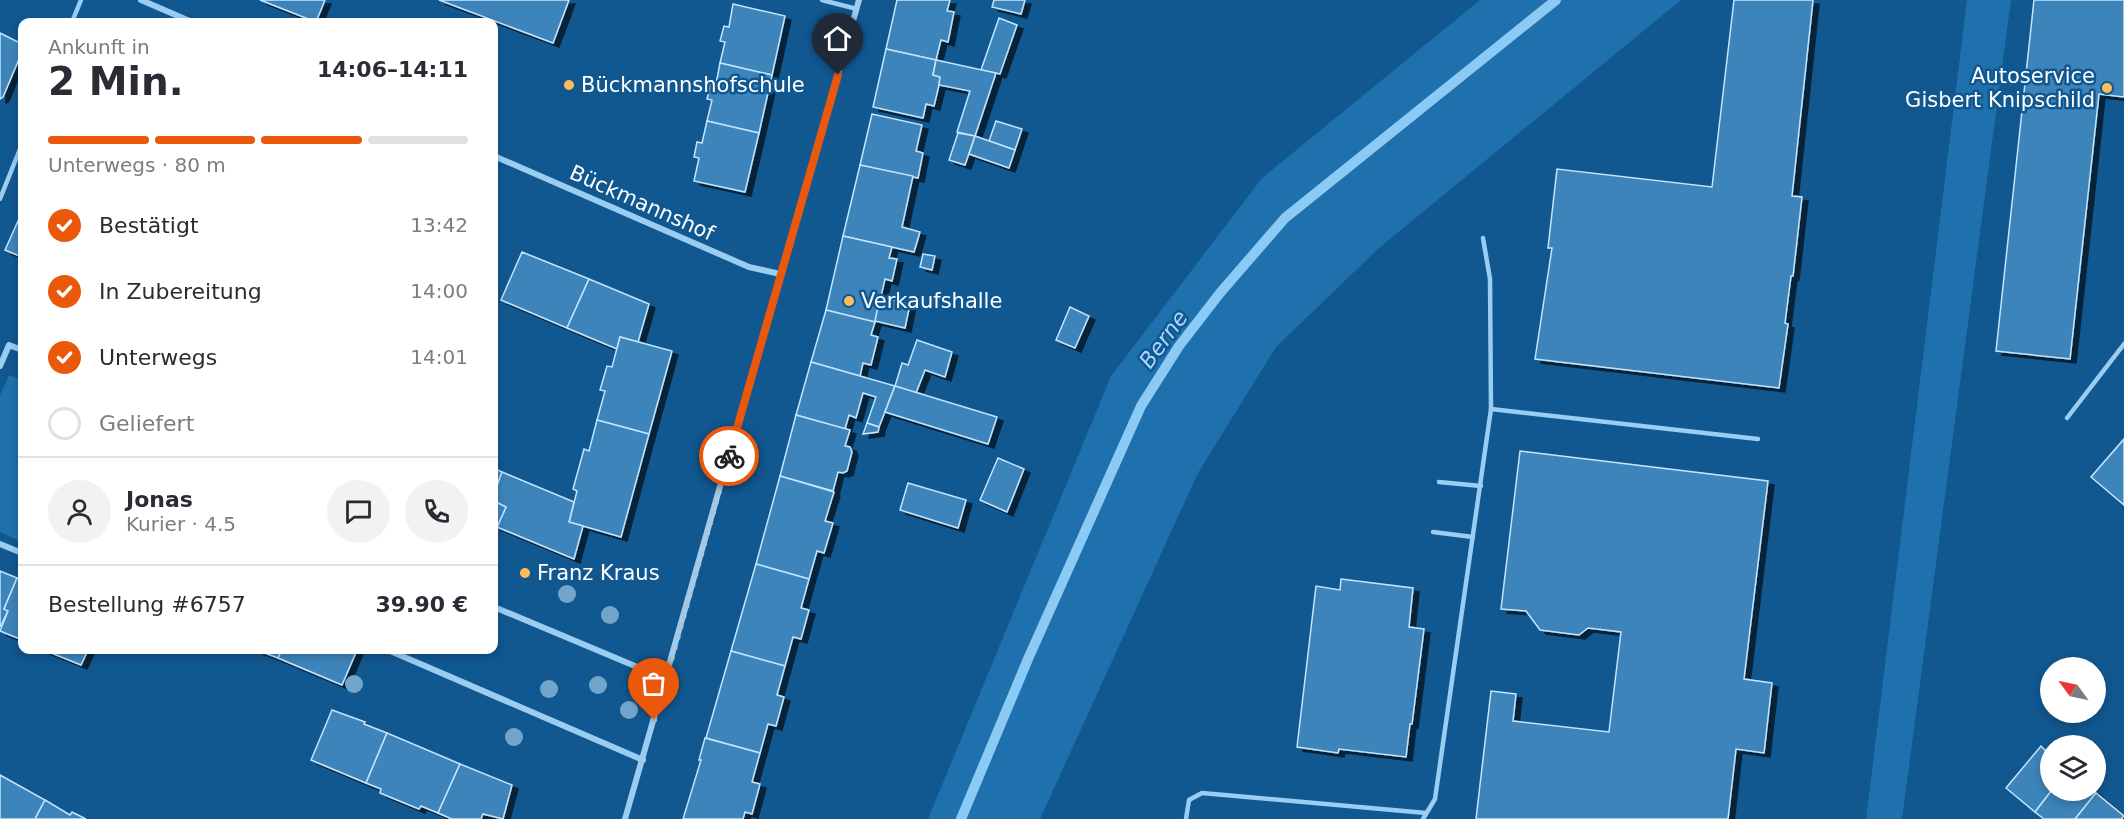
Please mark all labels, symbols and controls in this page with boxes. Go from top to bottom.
pin [812,13,863,75]
icon: home [821,22,854,55]
text: Ankunft in [48,35,150,59]
text: 14:06–14:11 [317,57,468,82]
text: 2 Min. [48,59,183,104]
place label: Autoservice Gisbert Knipschild [1905,64,2095,112]
place label: Bückmannshofschule [581,73,805,97]
marker: Bückmannshofschule [562,78,576,92]
marker: Autoservice Gisbert Knipschild [2100,81,2114,95]
text: Unterwegs · 80 m [48,153,226,177]
street label: Bückmannshof [566,160,719,246]
icon: check [48,209,81,242]
text: Bestätigt [99,213,199,238]
text: 13:42 [410,213,468,237]
icon: check [48,275,81,308]
text: In Zubereitung [99,279,262,304]
text: 14:00 [410,279,468,303]
place label: Verkaufshalle [861,289,1002,313]
marker: Verkaufshalle [842,294,856,308]
water label: Berne [1134,306,1193,373]
icon: check [48,341,81,374]
text: Unterwegs [99,345,217,370]
text: 14:01 [410,345,468,369]
text: Geliefert [99,411,194,436]
courier [699,426,759,486]
icon: bike [713,440,746,473]
button: person [48,480,111,543]
button: chat [327,480,390,543]
button: phone [405,480,468,543]
text: Jonas [126,487,193,512]
text: Kurier · 4.5 [126,512,236,536]
place label: Franz Kraus [537,561,660,585]
marker: Franz Kraus [518,566,532,580]
text: Bestellung #6757 [48,592,246,617]
text: 39.90 € [375,592,468,617]
north arrow [2040,657,2106,723]
map controls [2040,657,2106,801]
pin [628,658,679,720]
icon: bag [637,667,670,700]
button: layers [2040,735,2106,801]

